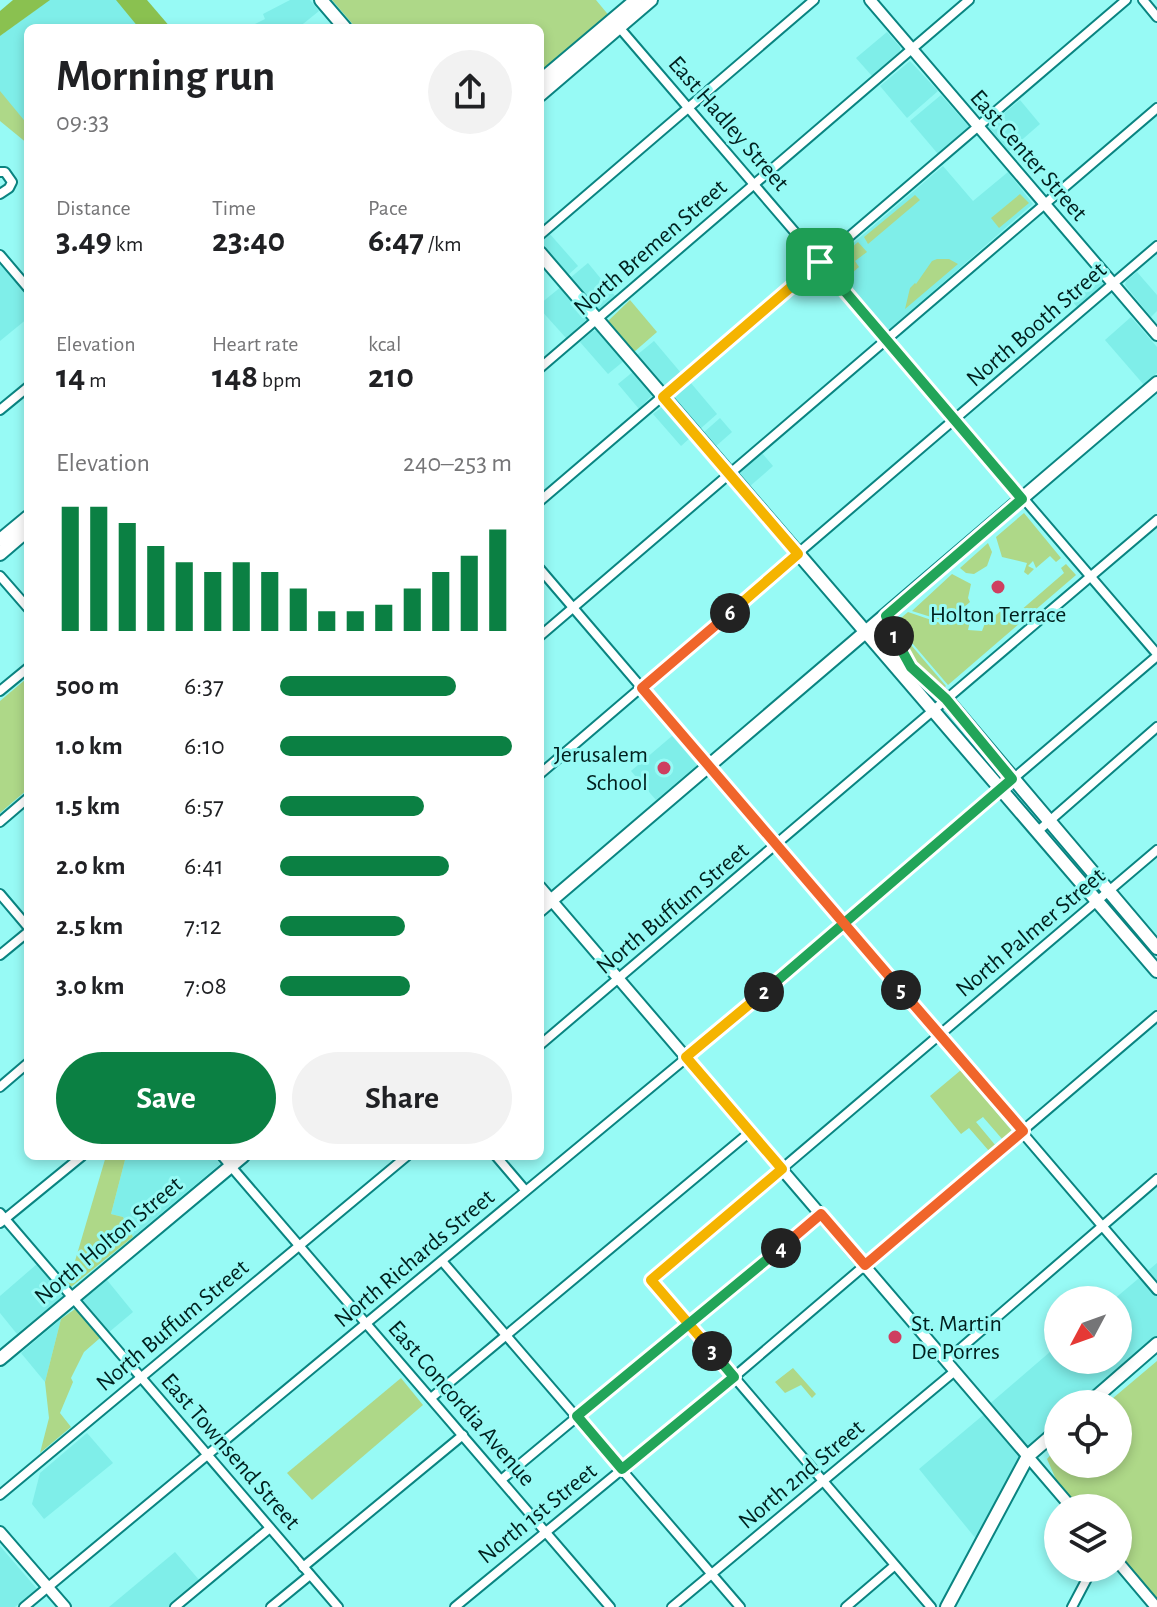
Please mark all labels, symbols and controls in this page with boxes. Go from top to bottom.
button: share [428,50,512,134]
street label: East Hadley Street [663,52,793,196]
text: Morning run [56,55,275,99]
street label: East Center Street [965,86,1092,226]
text: 09:33 [56,109,109,135]
street label: North Bremen Street [570,175,732,320]
text: Distance [56,197,131,219]
text: Time [212,197,256,219]
text: Pace [368,197,408,219]
text: 3.49 [56,224,112,258]
text: 23:40 [212,224,285,258]
text: 6:47 [368,224,424,258]
pin [786,228,854,296]
text: km [112,233,143,255]
text: /km [424,233,462,255]
icon: arrive [798,240,842,284]
street label: North Booth Street [962,258,1111,392]
text: Elevation [56,333,136,355]
text: Heart rate [212,333,298,355]
text: kcal [368,333,402,355]
text: 14 [56,360,85,394]
text: 148 [212,360,258,394]
text: 210 [368,360,414,394]
text: m [85,369,107,391]
text: bpm [258,369,302,391]
text: Elevation [56,450,150,476]
text: 240–253 m [403,450,512,476]
marker: Holton Terrace [989,578,1007,596]
pin: 6 [710,593,750,633]
text: 6 [725,602,735,624]
place label: Holton Terrace [930,603,1066,627]
pin: 1 [874,616,914,656]
text: 1 [890,625,898,647]
text: 500 m [56,673,119,699]
text: 6:37 [184,673,224,699]
text: 1.0 km [56,733,123,759]
text: 6:10 [184,733,225,759]
place label: Jerusalem School [554,743,648,795]
marker: Jerusalem School [655,759,673,777]
text: 1.5 km [56,793,120,819]
text: 6:57 [184,793,224,819]
street label: North Buffum Street [592,838,754,979]
text: 2.0 km [56,853,126,879]
text: 6:41 [184,853,224,879]
street label: North Palmer Street [951,863,1110,1002]
text: 2.5 km [56,913,123,939]
text: 7:12 [184,913,222,939]
pin: 5 [881,970,921,1010]
pin: 2 [744,972,784,1012]
text: 3.0 km [56,973,124,999]
text: 7:08 [184,973,227,999]
text: 5 [896,979,906,1001]
text: 2 [759,981,769,1003]
button: Save [56,1052,276,1144]
button: Share [292,1052,512,1144]
street label: North Holton Street [30,1172,187,1309]
street label: North Richards Street [330,1185,499,1332]
pin: 4 [761,1228,801,1268]
text: 4 [775,1237,787,1259]
street label: North Buffum Street [92,1255,254,1396]
north arrow [1044,1286,1132,1374]
map controls [1044,1286,1132,1582]
place label: St. Martin De Porres [911,1312,1002,1364]
street label: East Concordia Avenue [383,1316,539,1491]
marker: St. Martin De Porres [886,1328,904,1346]
pin: 3 [692,1331,732,1371]
text: 3 [707,1340,717,1362]
street label: East Townsend Street [156,1369,304,1535]
button: locate [1044,1390,1132,1478]
street label: North 2nd Street [734,1415,869,1534]
street label: North 1st Street [474,1459,602,1569]
button: layers [1044,1494,1132,1582]

